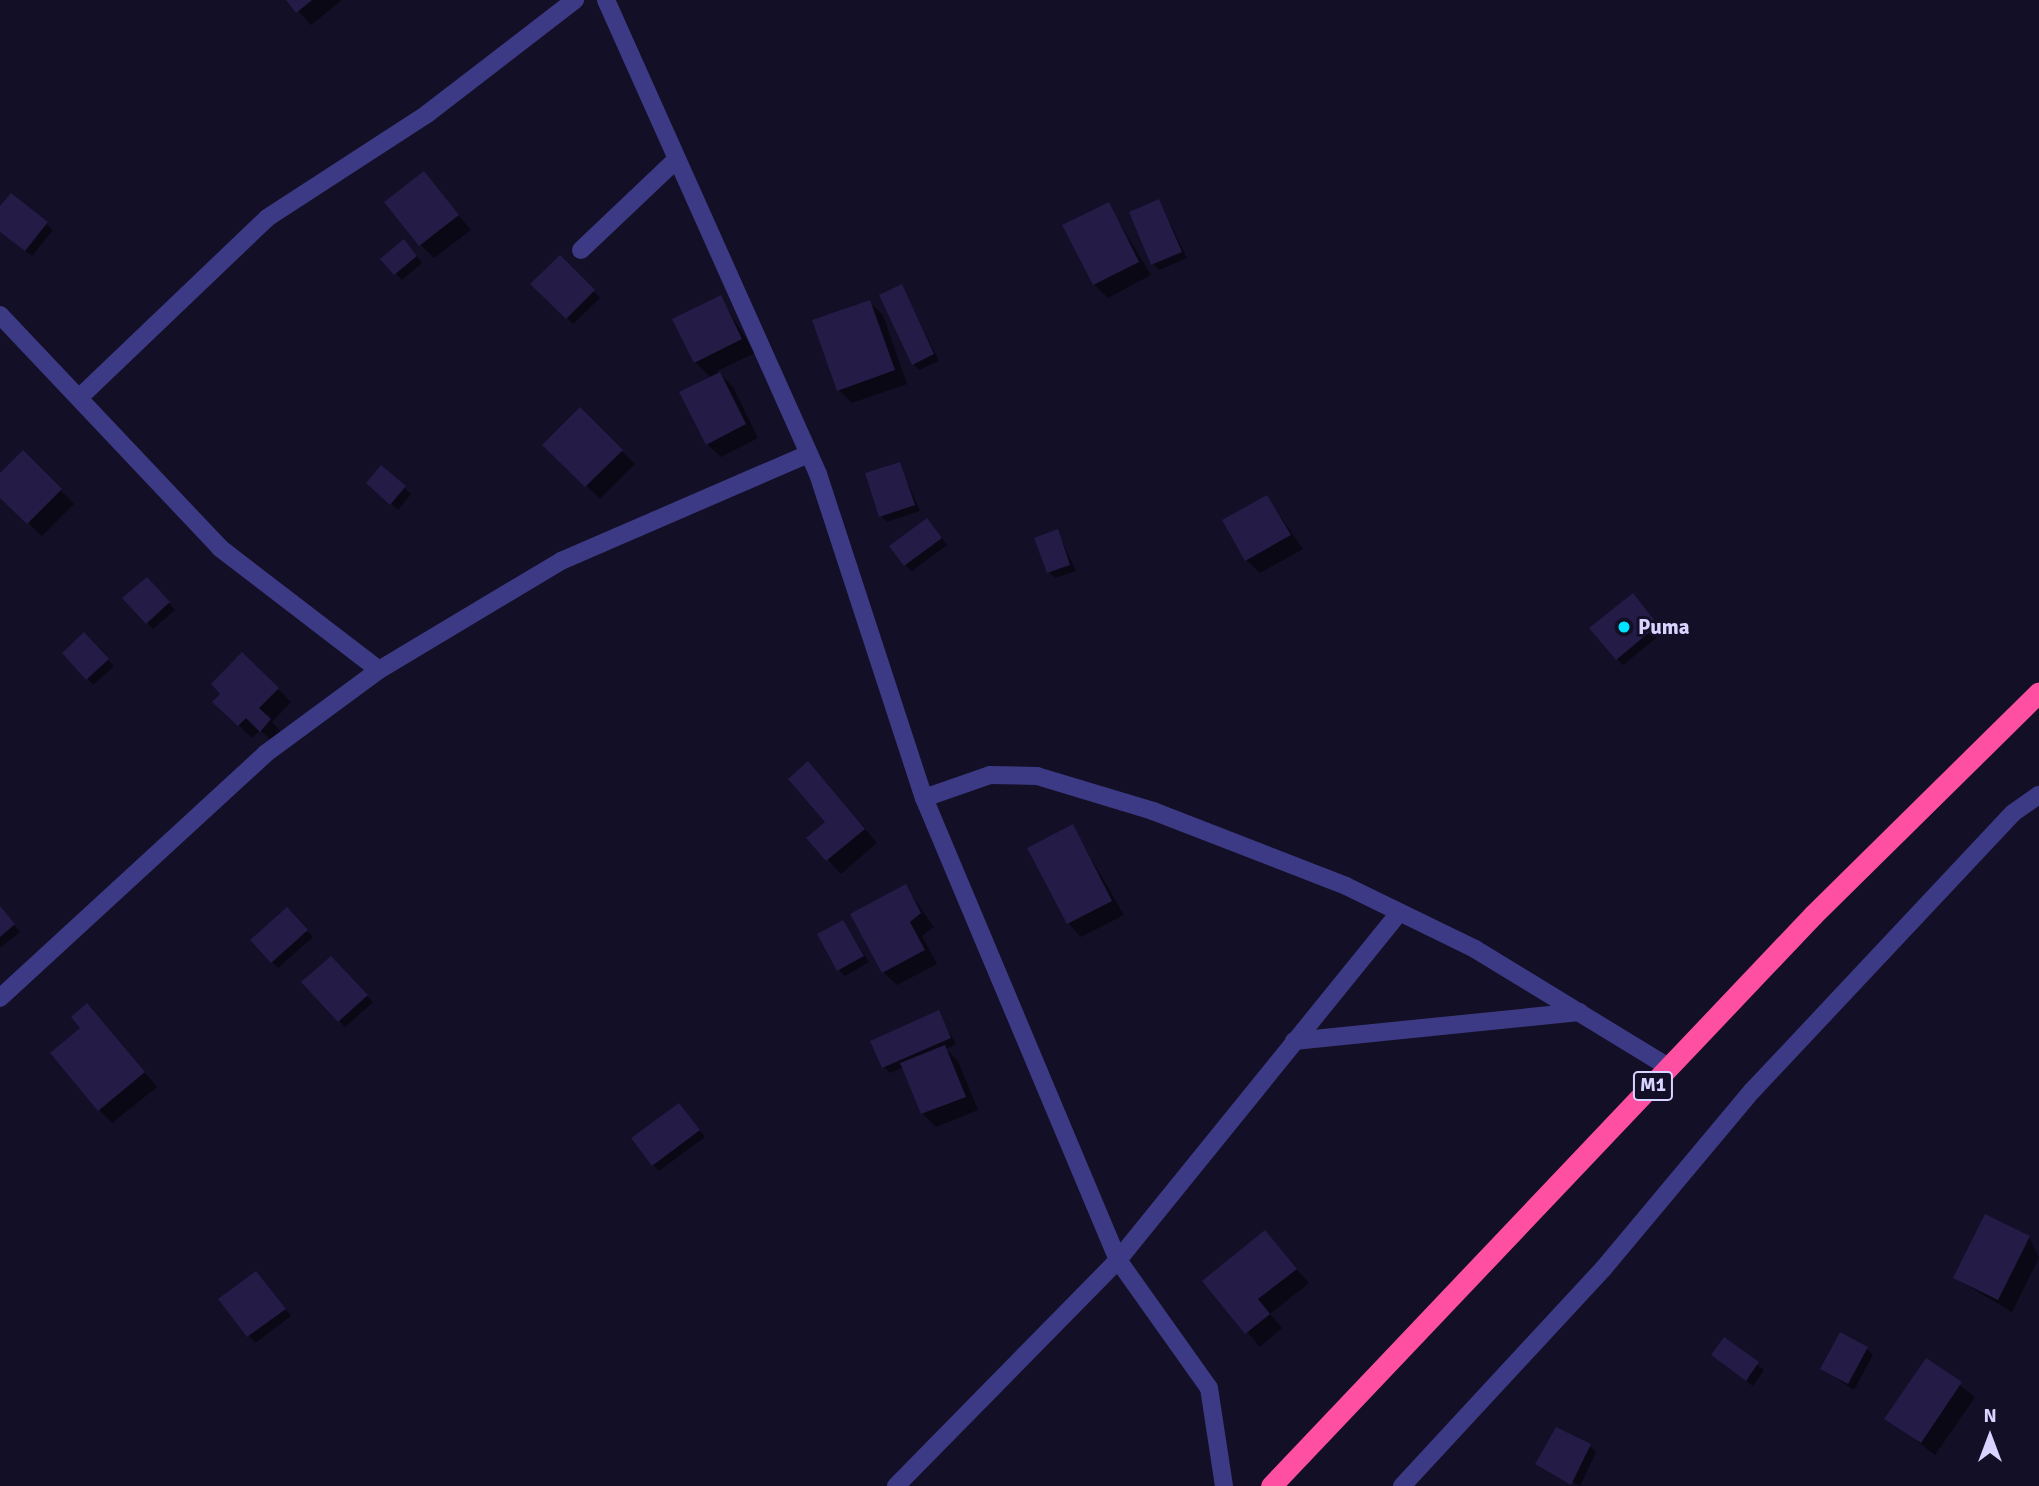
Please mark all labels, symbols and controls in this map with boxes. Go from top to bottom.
place label: Puma [1638,614,1689,640]
marker: Puma [1616,619,1632,635]
road number: M1 [1632,1070,1674,1102]
north arrow [1955,1402,2025,1472]
text: N [1983,1404,1997,1428]

